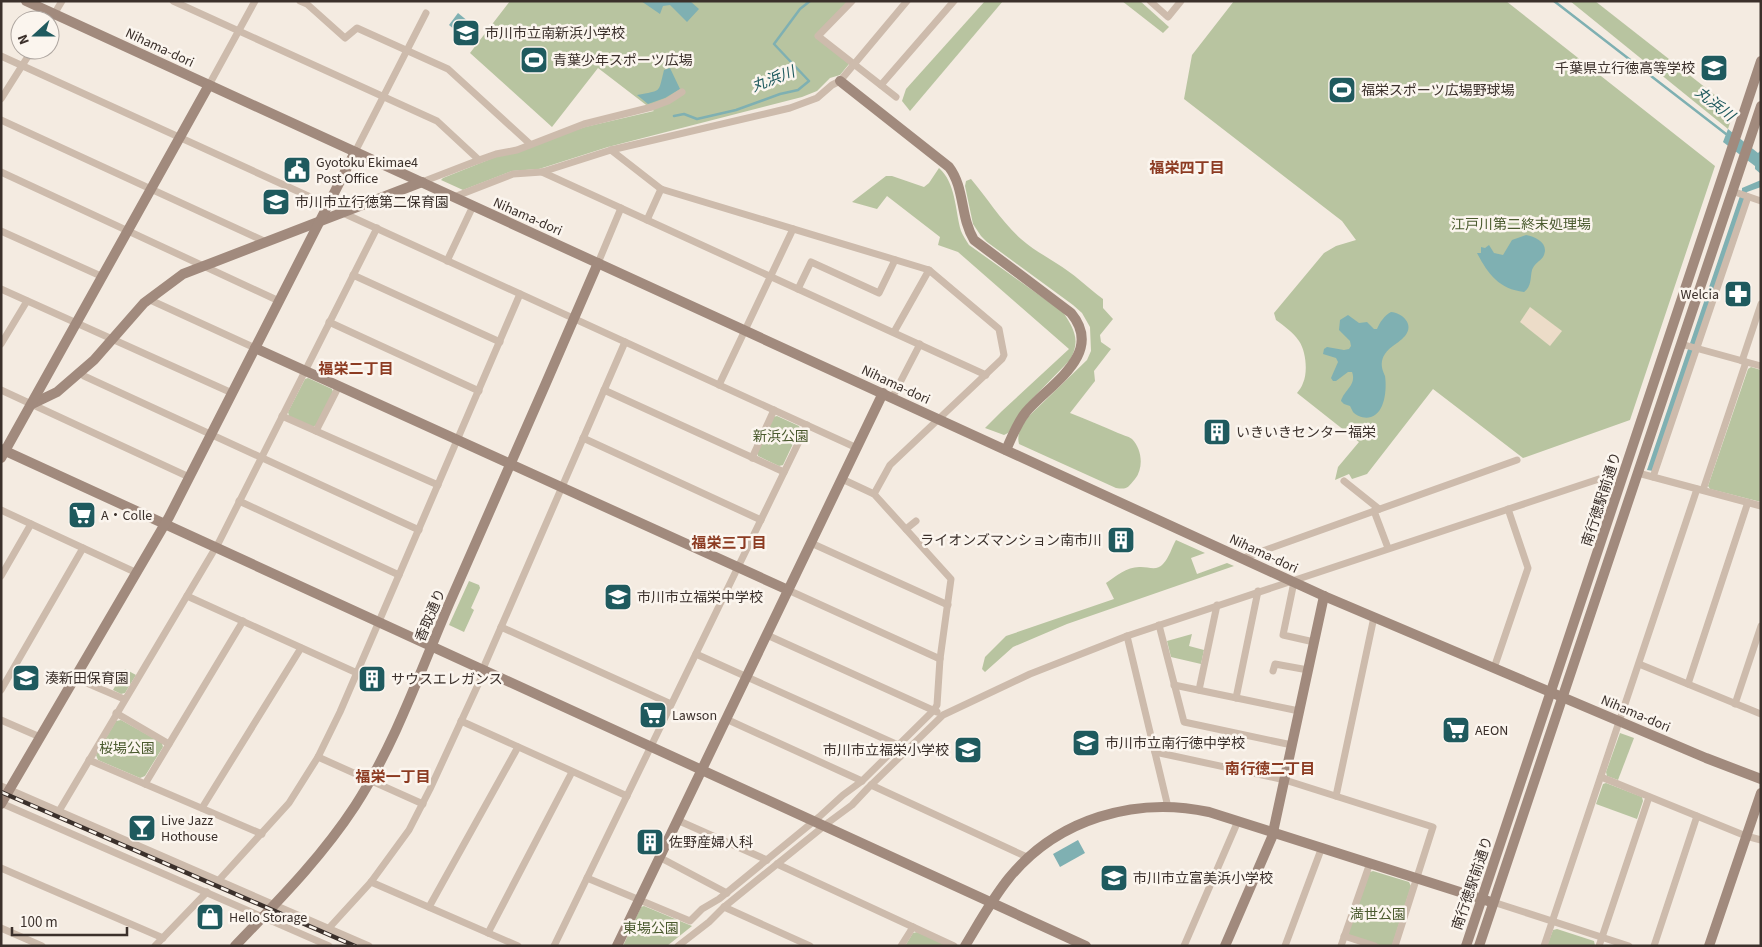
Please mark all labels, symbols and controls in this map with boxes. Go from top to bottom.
north arrow [10,10,60,60]
school or university icon: 市川市立南新浜小学校 [451,18,481,48]
street label: Nihama-dori [122,23,197,73]
place label: 市川市立南新浜小学校 [485,24,625,44]
text: N [13,31,35,47]
sports icon: 青葉少年スポーツ広場 [519,45,549,75]
place label: 青葉少年スポーツ広場 [553,51,693,71]
school or university icon: 千葉県立行徳高等学校 [1699,53,1729,83]
place label: 千葉県立行徳高等学校 [1555,59,1695,79]
water label: 丸浜川 [748,61,800,97]
sports icon: 福栄スポーツ広場野球場 [1327,75,1357,105]
place label: 福栄スポーツ広場野球場 [1361,81,1515,101]
water label: 丸浜川 [1690,82,1740,128]
place label: Gyotoku Ekimae4 Post Office [316,153,418,189]
public building icon: Gyotoku Ekimae4 Post Office [282,155,312,185]
district label: 福栄四丁目 [1148,158,1225,179]
school or university icon: 市川市立行徳第二保育園 [261,187,291,217]
place label: 市川市立行徳第二保育園 [295,193,449,213]
street label: Nihama-dori [490,193,565,241]
park label: 江戸川第二終末処理場 [1451,215,1591,235]
pharmacy icon: Welcia [1723,279,1753,309]
place label: Welcia [1681,285,1719,305]
district label: 福栄二丁目 [317,359,394,380]
street label: Nihama-dori [858,360,933,410]
building icon: いきいきセンター福栄 [1202,417,1232,447]
place label: いきいきセンター福栄 [1236,423,1376,443]
park label: 新浜公園 [753,427,809,447]
street label: 南行徳駅前通り [1577,450,1627,549]
supermarket icon: A・Colle [67,500,97,530]
place label: A・Colle [101,506,152,526]
building icon: ライオンズマンション南市川 [1106,525,1136,555]
street label: Nihama-dori [1226,529,1301,579]
place label: ライオンズマンション南市川 [920,531,1102,551]
district label: 福栄三丁目 [690,533,767,554]
school or university icon: 市川市立福栄中学校 [603,582,633,612]
street label: 香取通り [411,586,451,645]
place label: 市川市立福栄中学校 [637,588,763,608]
school or university icon: 湊新田保育園 [11,663,41,693]
building icon: サウスエレガンス [357,664,387,694]
place label: 湊新田保育園 [45,669,129,689]
place label: サウスエレガンス [391,670,503,690]
street label: Nihama-dori [1598,690,1674,738]
supermarket icon: Lawson [638,700,668,730]
place label: Lawson [672,706,717,726]
supermarket icon: AEON [1441,715,1471,745]
place label: AEON [1475,721,1508,741]
school or university icon: 市川市立南行徳中学校 [1071,728,1101,758]
place label: 市川市立南行徳中学校 [1105,734,1245,754]
school or university icon: 市川市立福栄小学校 [953,735,983,765]
park label: 桜場公園 [99,739,155,759]
place label: 市川市立福栄小学校 [823,741,949,761]
district label: 南行徳二丁目 [1225,759,1315,780]
district label: 福栄一丁目 [354,767,431,788]
place label: Live Jazz Hothouse [161,811,218,847]
bar icon: Live Jazz Hothouse [127,813,157,843]
building icon: 佐野産婦人科 [635,827,665,857]
place label: 佐野産婦人科 [669,833,753,853]
street label: 南行徳駅前通り [1448,834,1498,933]
school or university icon: 市川市立富美浜小学校 [1099,863,1129,893]
place label: 市川市立富美浜小学校 [1133,869,1273,889]
shop icon: Hello Storage [195,902,225,932]
scale bar [12,904,128,936]
park label: 満世公園 [1350,905,1406,925]
place label: Hello Storage [229,908,307,928]
text: 100 m [20,912,58,933]
park label: 東場公園 [623,919,679,939]

